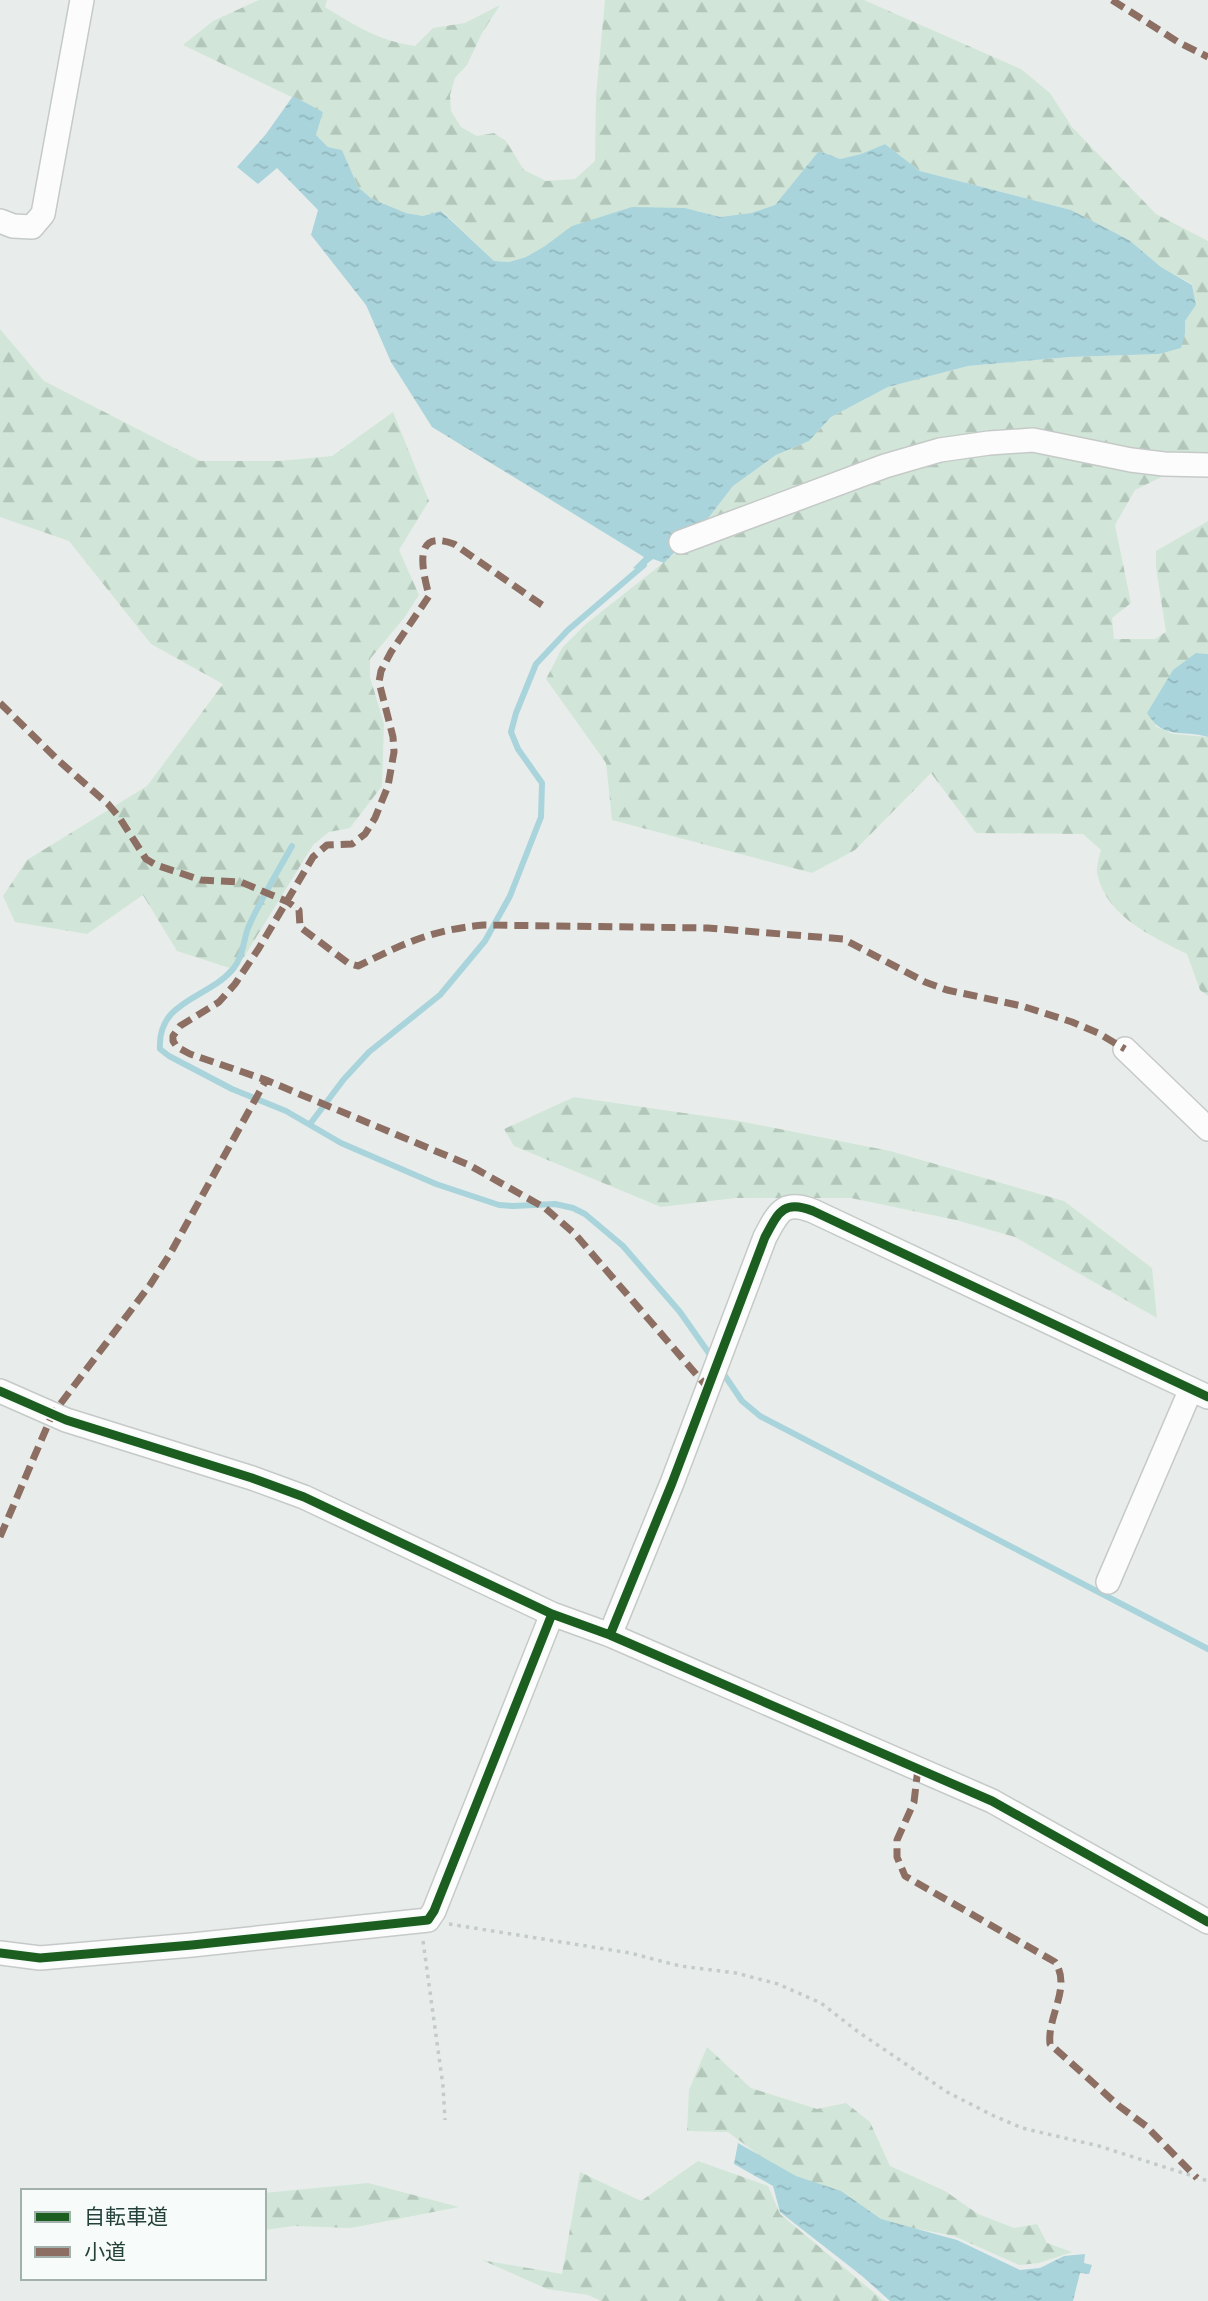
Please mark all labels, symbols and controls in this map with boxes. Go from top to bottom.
legend [21,2189,266,2280]
text: 自転車道 [84,2203,168,2228]
text: 小道 [84,2238,126,2263]

